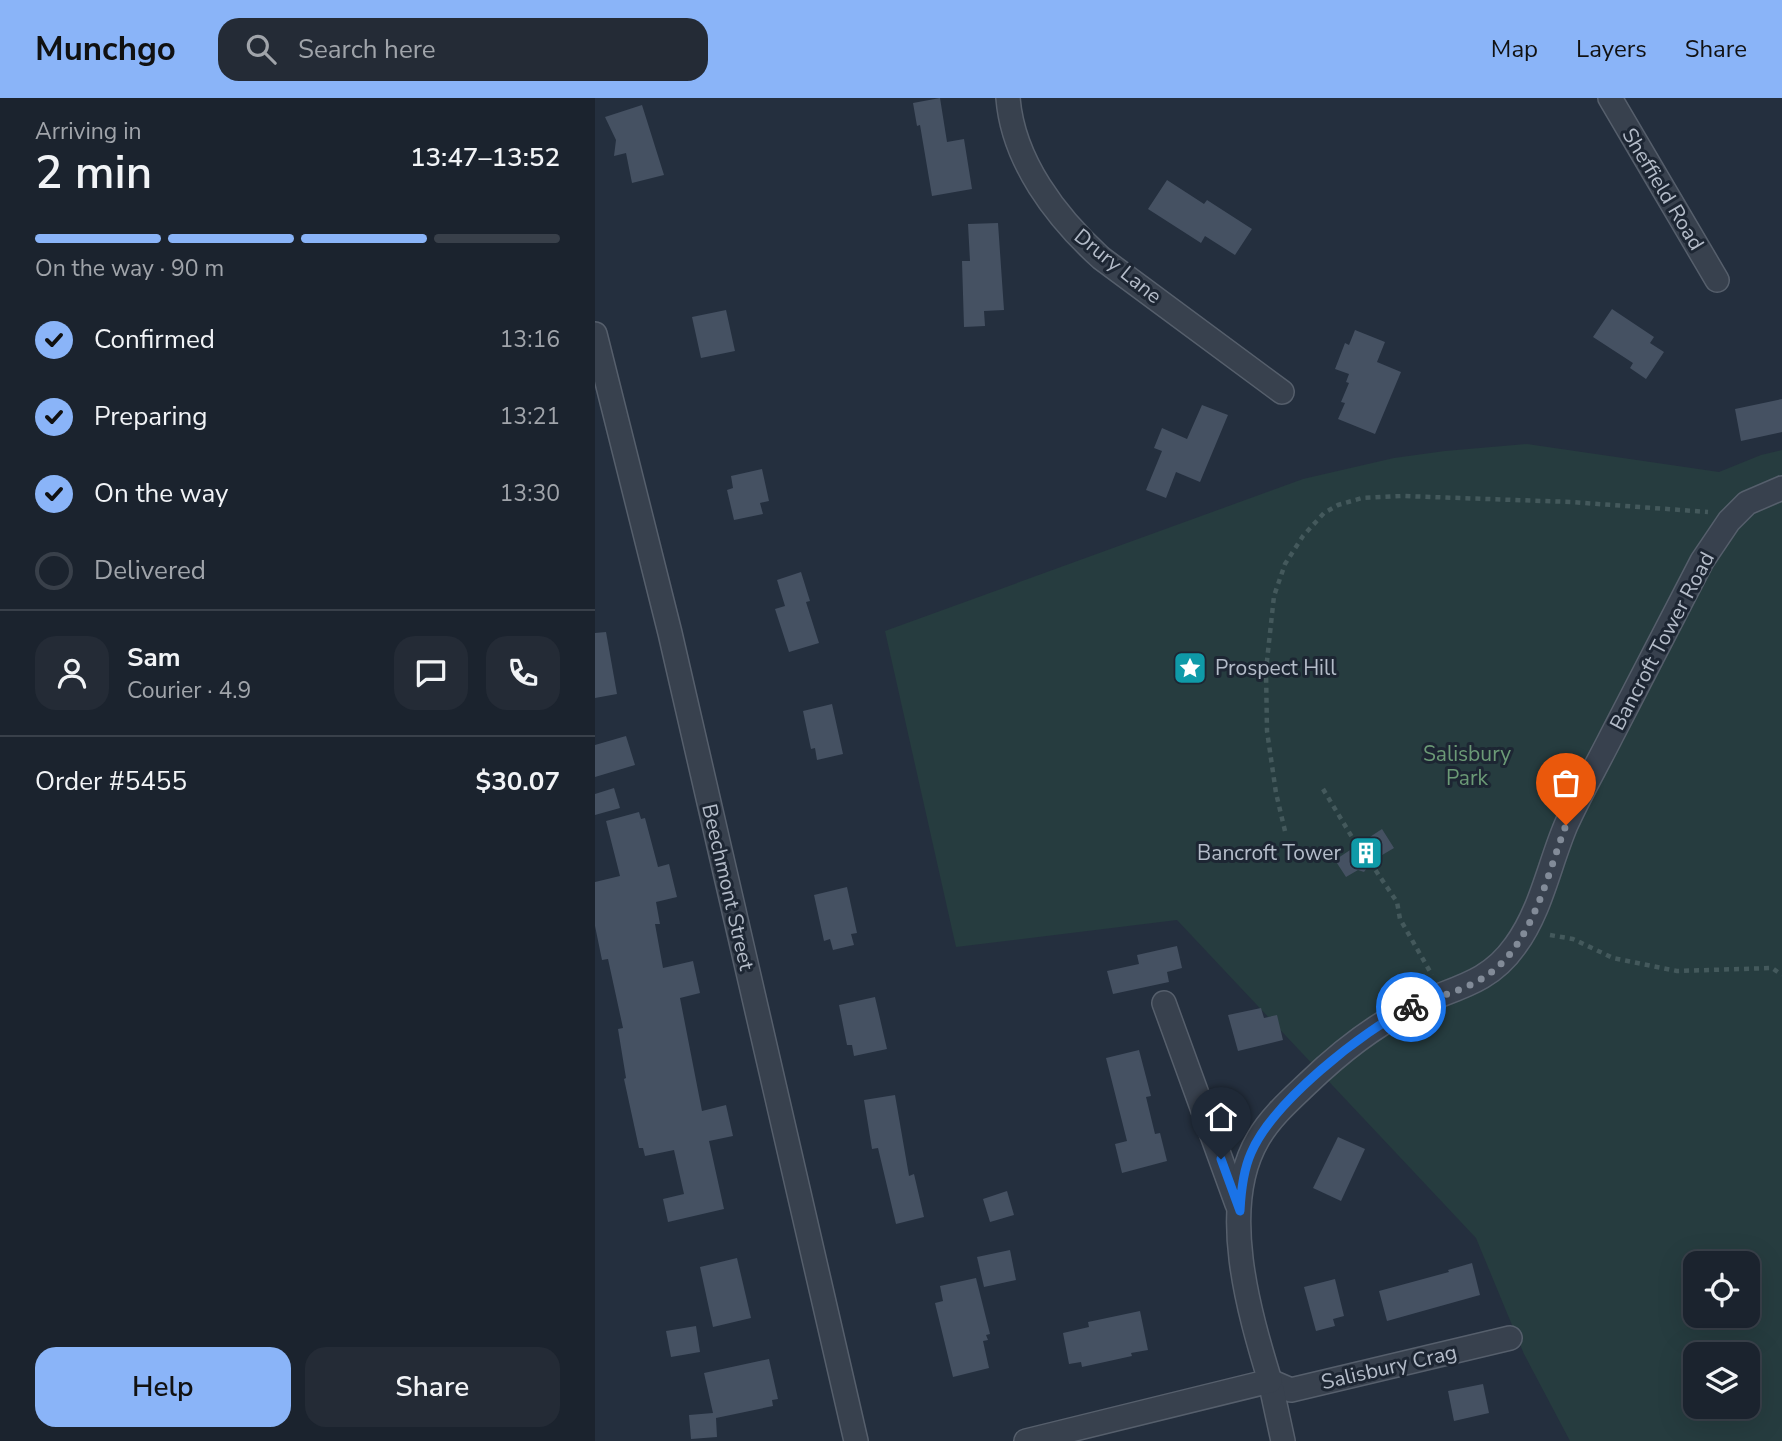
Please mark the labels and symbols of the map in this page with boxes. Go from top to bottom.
street label: Sheffield Road [1615,123,1711,255]
street label: Drury Lane [1068,222,1168,310]
street label: Bancroft Tower Road [1603,547,1721,735]
place icon: Prospect Hill [1171,649,1209,687]
place label: Prospect Hill [1215,654,1337,682]
park label: Salisbury Park [1423,740,1511,792]
pin [1536,753,1596,825]
street label: Beechmont Street [695,801,761,974]
building icon: Bancroft Tower [1347,834,1385,872]
place label: Bancroft Tower [1197,839,1341,867]
courier [1376,972,1446,1042]
pin [1191,1087,1251,1159]
street label: Salisbury Crag [1318,1338,1460,1396]

